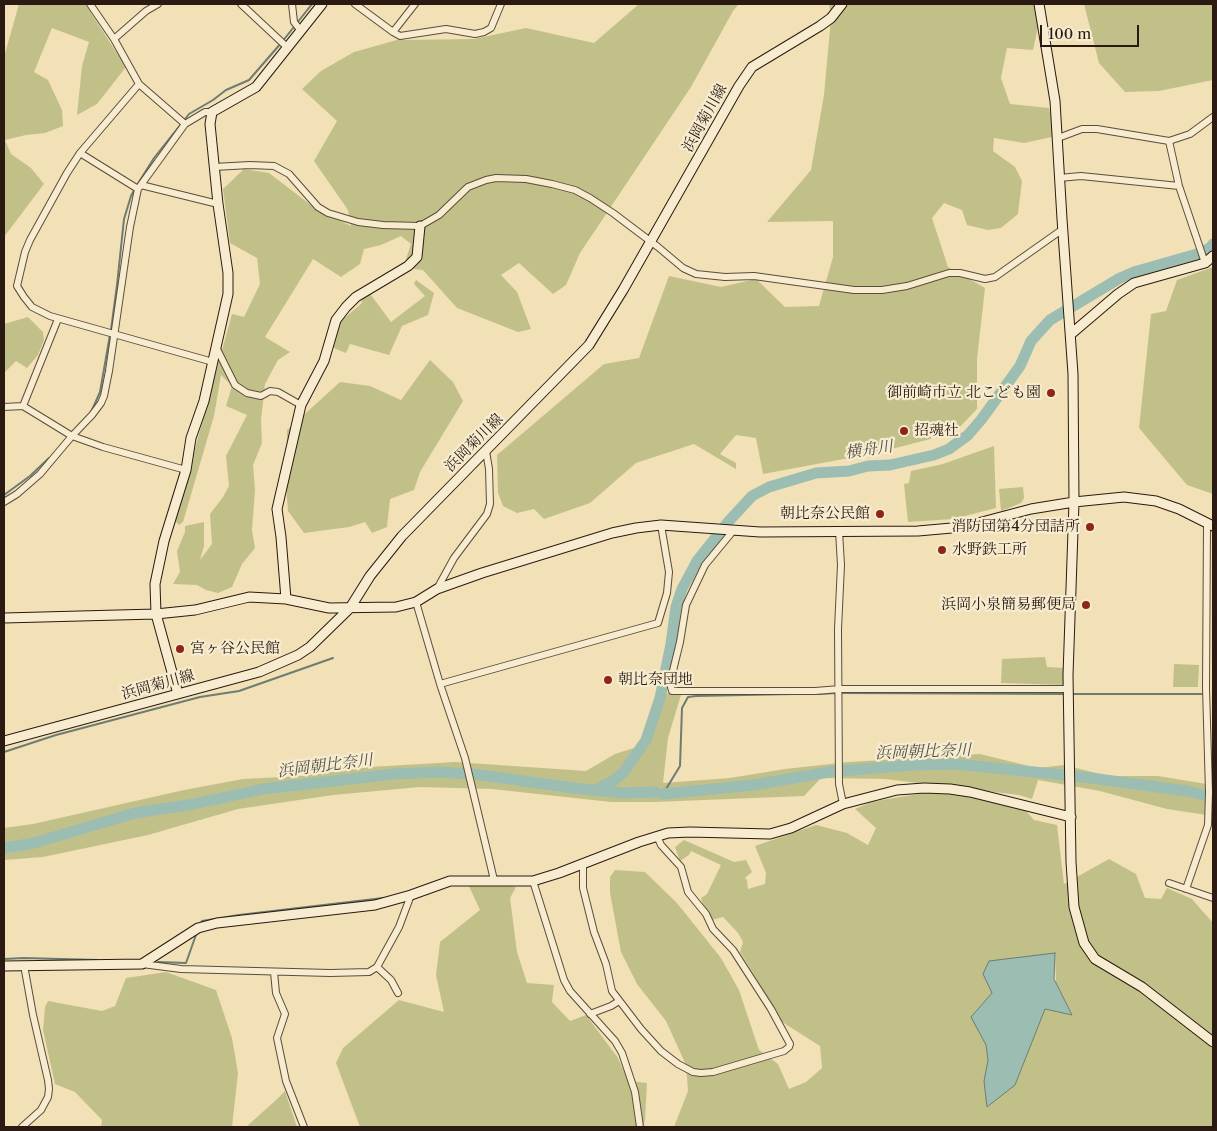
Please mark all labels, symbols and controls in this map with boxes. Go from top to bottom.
scale bar [1042,15,1141,47]
text: 100 m [1048,24,1091,43]
street label: 浜岡菊川線 [679,81,731,155]
place label: 御前崎市立 北こども園 [887,384,1041,402]
marker: 御前崎市立 北こども園 [1045,387,1057,399]
street label: 浜岡菊川線 [441,410,507,476]
place label: 招魂社 [914,422,959,440]
marker: 招魂社 [898,425,910,437]
water label: 横舟川 [844,437,894,463]
place label: 朝比奈公民館 [780,505,870,523]
marker: 朝比奈公民館 [874,508,886,520]
place label: 消防団第4分団詰所 [951,518,1080,536]
marker: 消防団第4分団詰所 [1084,521,1096,533]
place label: 水野鉄工所 [952,541,1027,559]
marker: 水野鉄工所 [936,544,948,556]
place label: 浜岡小泉簡易郵便局 [941,596,1076,614]
marker: 浜岡小泉簡易郵便局 [1080,599,1092,611]
place label: 宮ヶ谷公民館 [190,640,280,658]
marker: 宮ヶ谷公民館 [174,643,186,655]
street label: 浜岡菊川線 [119,667,197,703]
place label: 朝比奈団地 [618,671,693,689]
marker: 朝比奈団地 [602,674,614,686]
water label: 浜岡朝比奈川 [875,741,971,763]
water label: 浜岡朝比奈川 [276,751,374,781]

